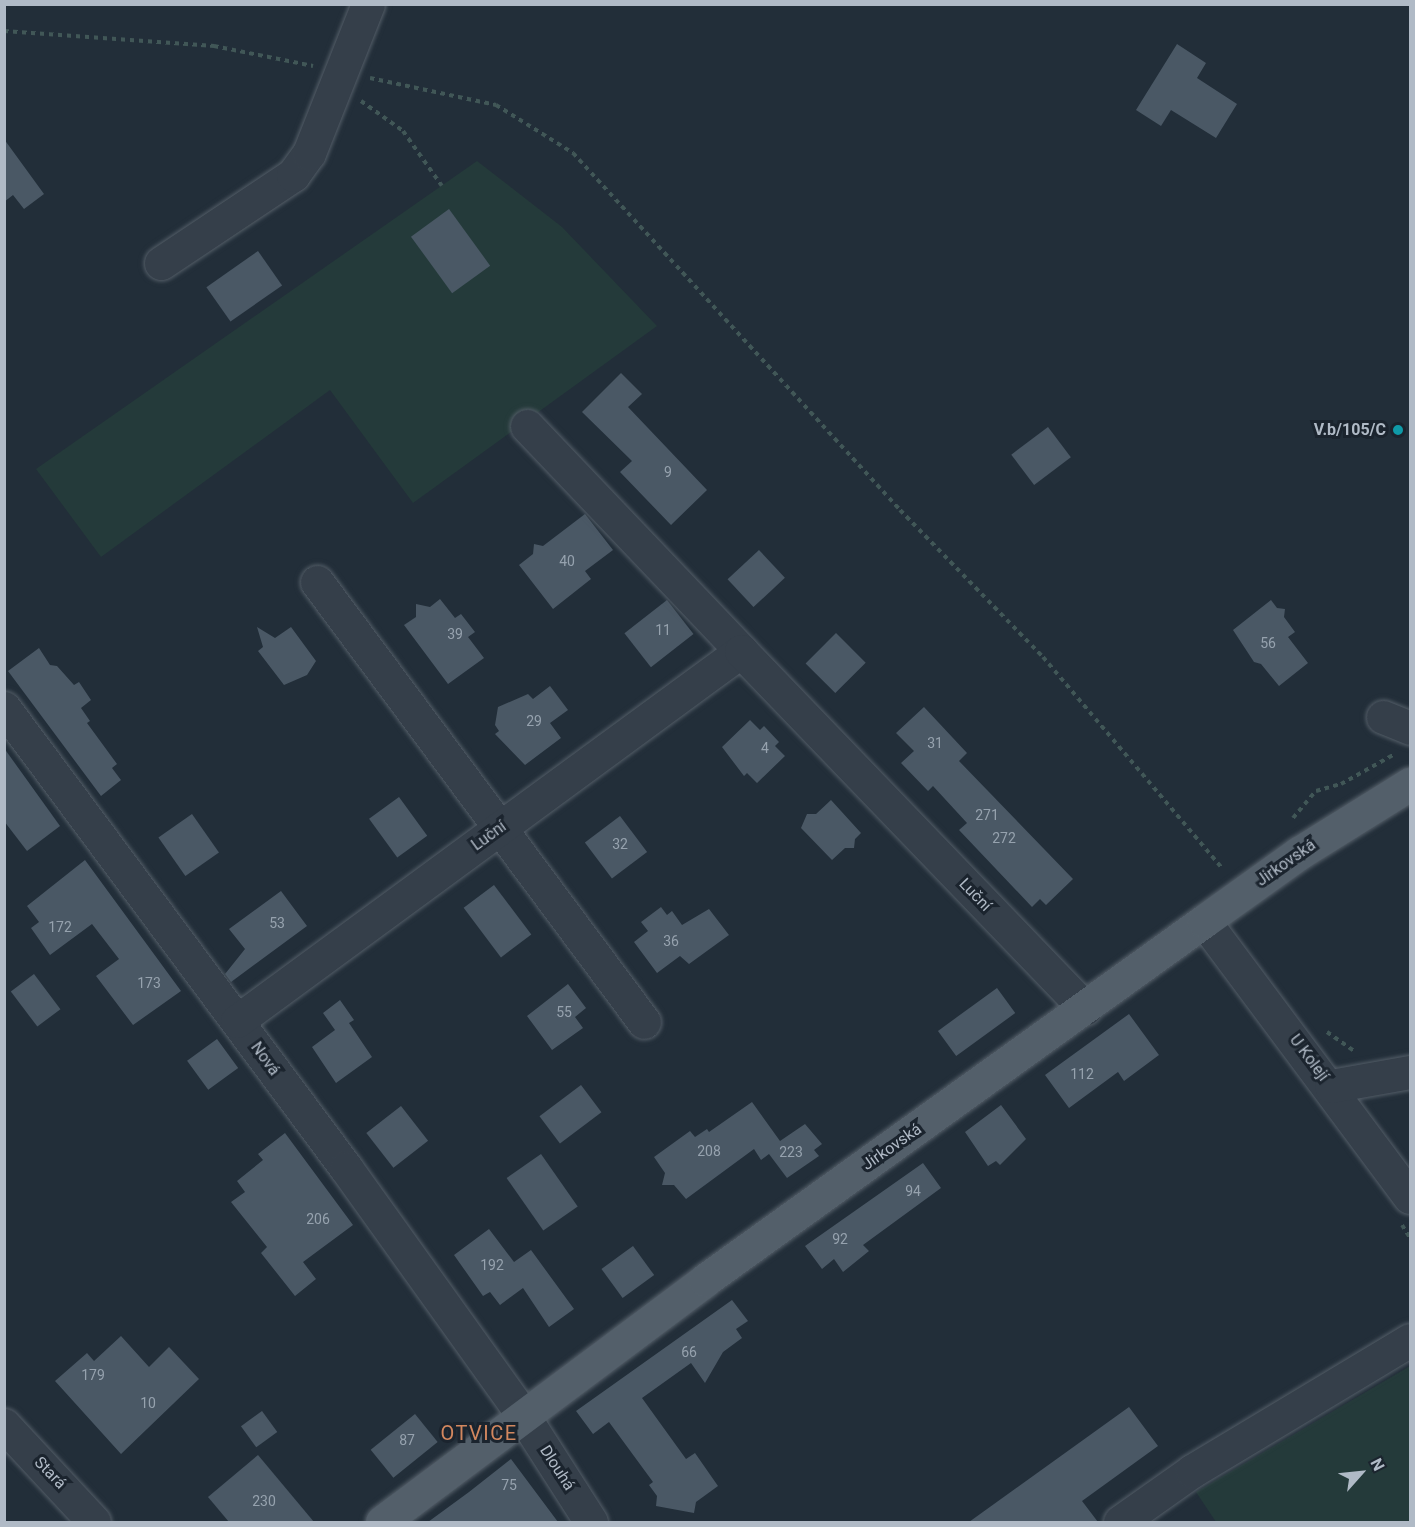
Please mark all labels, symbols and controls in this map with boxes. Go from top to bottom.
place label: V.b/105/C [1314,420,1386,440]
marker: V.b/105/C [1391,423,1405,437]
house number: 9 [664,464,672,480]
house number: 40 [559,553,575,569]
house number: 11 [655,622,671,638]
house number: 39 [447,626,463,642]
house number: 56 [1260,635,1276,651]
house number: 29 [526,713,542,729]
house number: 31 [927,735,943,751]
house number: 4 [761,740,769,756]
house number: 271 [975,807,999,823]
street label: Luční [468,817,510,855]
house number: 272 [992,830,1016,846]
house number: 32 [612,836,628,852]
street label: Jirkovská [1253,836,1319,890]
street label: Luční [955,875,995,915]
house number: 53 [269,915,285,931]
house number: 172 [48,919,72,935]
house number: 36 [663,933,679,949]
house number: 173 [137,975,161,991]
house number: 55 [556,1004,572,1020]
street label: U Kolejí [1285,1031,1333,1085]
street label: Nová [246,1038,284,1080]
house number: 112 [1070,1066,1094,1082]
street label: Jirkovská [859,1120,925,1174]
house number: 208 [697,1143,721,1159]
house number: 223 [779,1144,803,1160]
house number: 94 [905,1183,921,1199]
house number: 206 [306,1211,330,1227]
house number: 92 [832,1231,848,1247]
house number: 192 [480,1257,504,1273]
house number: 66 [681,1344,697,1360]
house number: 179 [81,1367,105,1383]
house number: 10 [140,1395,156,1411]
district label: OTVICE [440,1421,518,1445]
house number: 87 [399,1432,415,1448]
street label: Dlouhá [535,1442,579,1494]
north arrow [1331,1443,1391,1503]
street label: Stará [30,1453,70,1493]
text: N [1366,1455,1389,1474]
house number: 75 [501,1477,517,1493]
house number: 230 [252,1493,276,1509]

